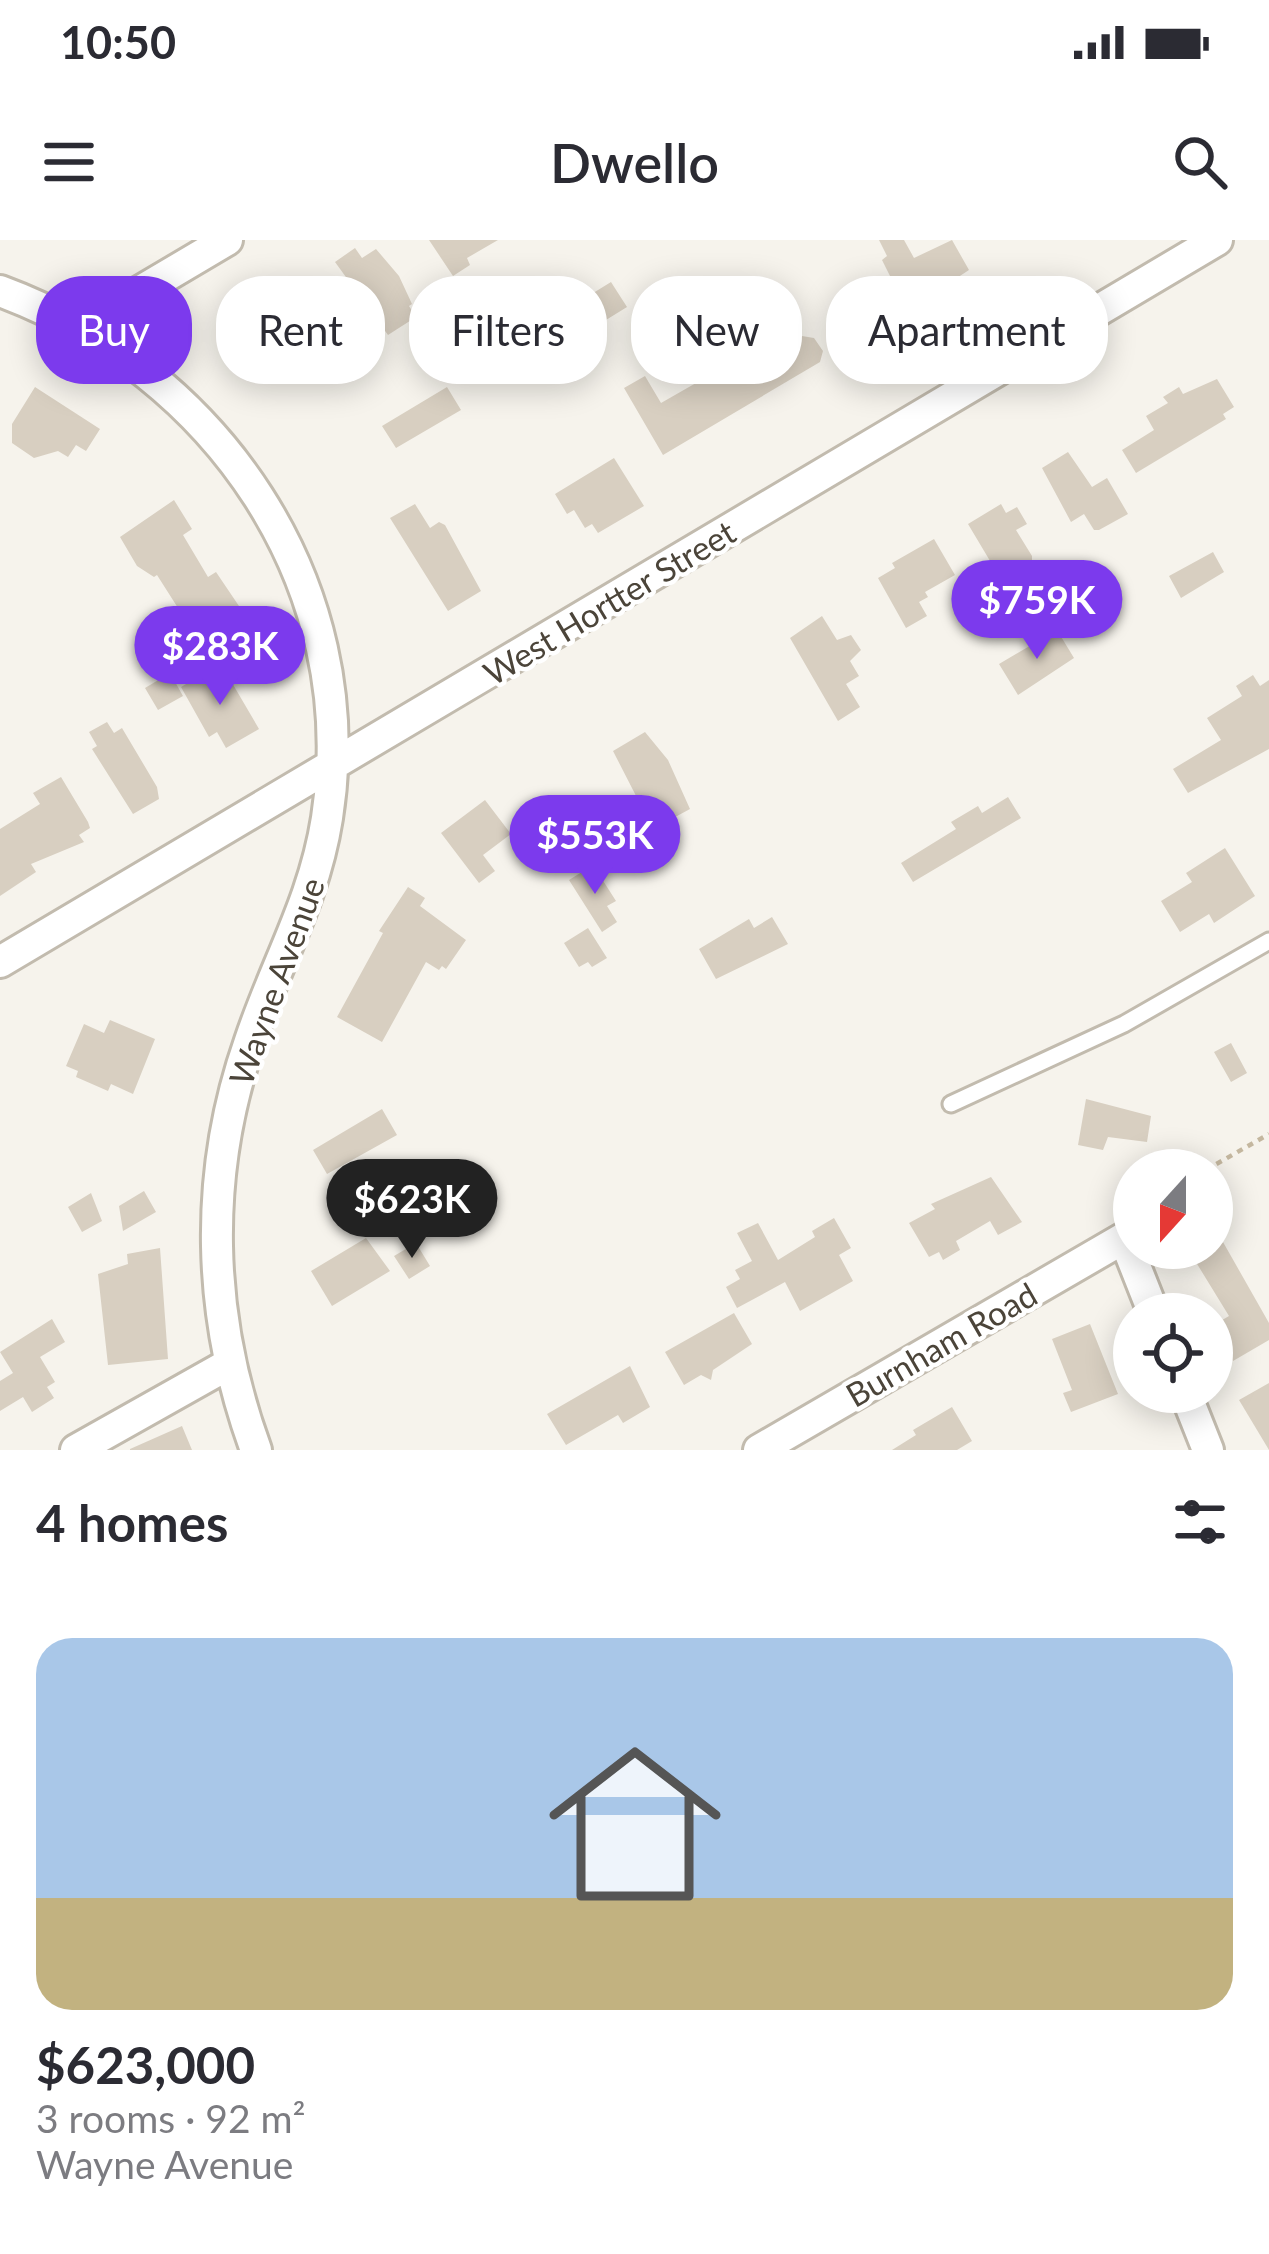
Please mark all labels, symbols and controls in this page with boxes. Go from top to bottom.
text: 10:50 [60,15,176,69]
icon: menu [36,129,102,195]
icon: search [1167,129,1233,195]
text: Dwello [550,130,719,195]
chip: Buy [36,276,192,384]
chip: Rent [216,276,385,384]
chip: Filters [409,276,607,384]
chip: New [631,276,802,384]
chip: Apartment [826,276,1108,384]
street label: West Hortter Street [476,511,742,693]
pin: $759K [953,560,1121,662]
text: $759K [978,576,1096,622]
pin: $283K [136,606,304,708]
text: $283K [161,622,279,668]
pin: $553K [511,795,679,897]
text: $553K [536,811,654,857]
street label: Wayne Avenue [220,872,332,1090]
north arrow [1113,1149,1233,1269]
map controls [1113,1149,1233,1413]
pin: $623K [328,1159,496,1261]
text: $623K [353,1175,471,1221]
street label: Burnham Road [839,1273,1043,1415]
button: locate [1113,1293,1233,1413]
icon: filters [1167,1489,1233,1555]
text: 4 homes [36,1492,228,1553]
icon: home [527,1716,743,1932]
text: $623,000 [36,2034,255,2095]
text: 3 rooms · 92 m² [36,2095,306,2141]
text: Wayne Avenue [36,2141,293,2187]

